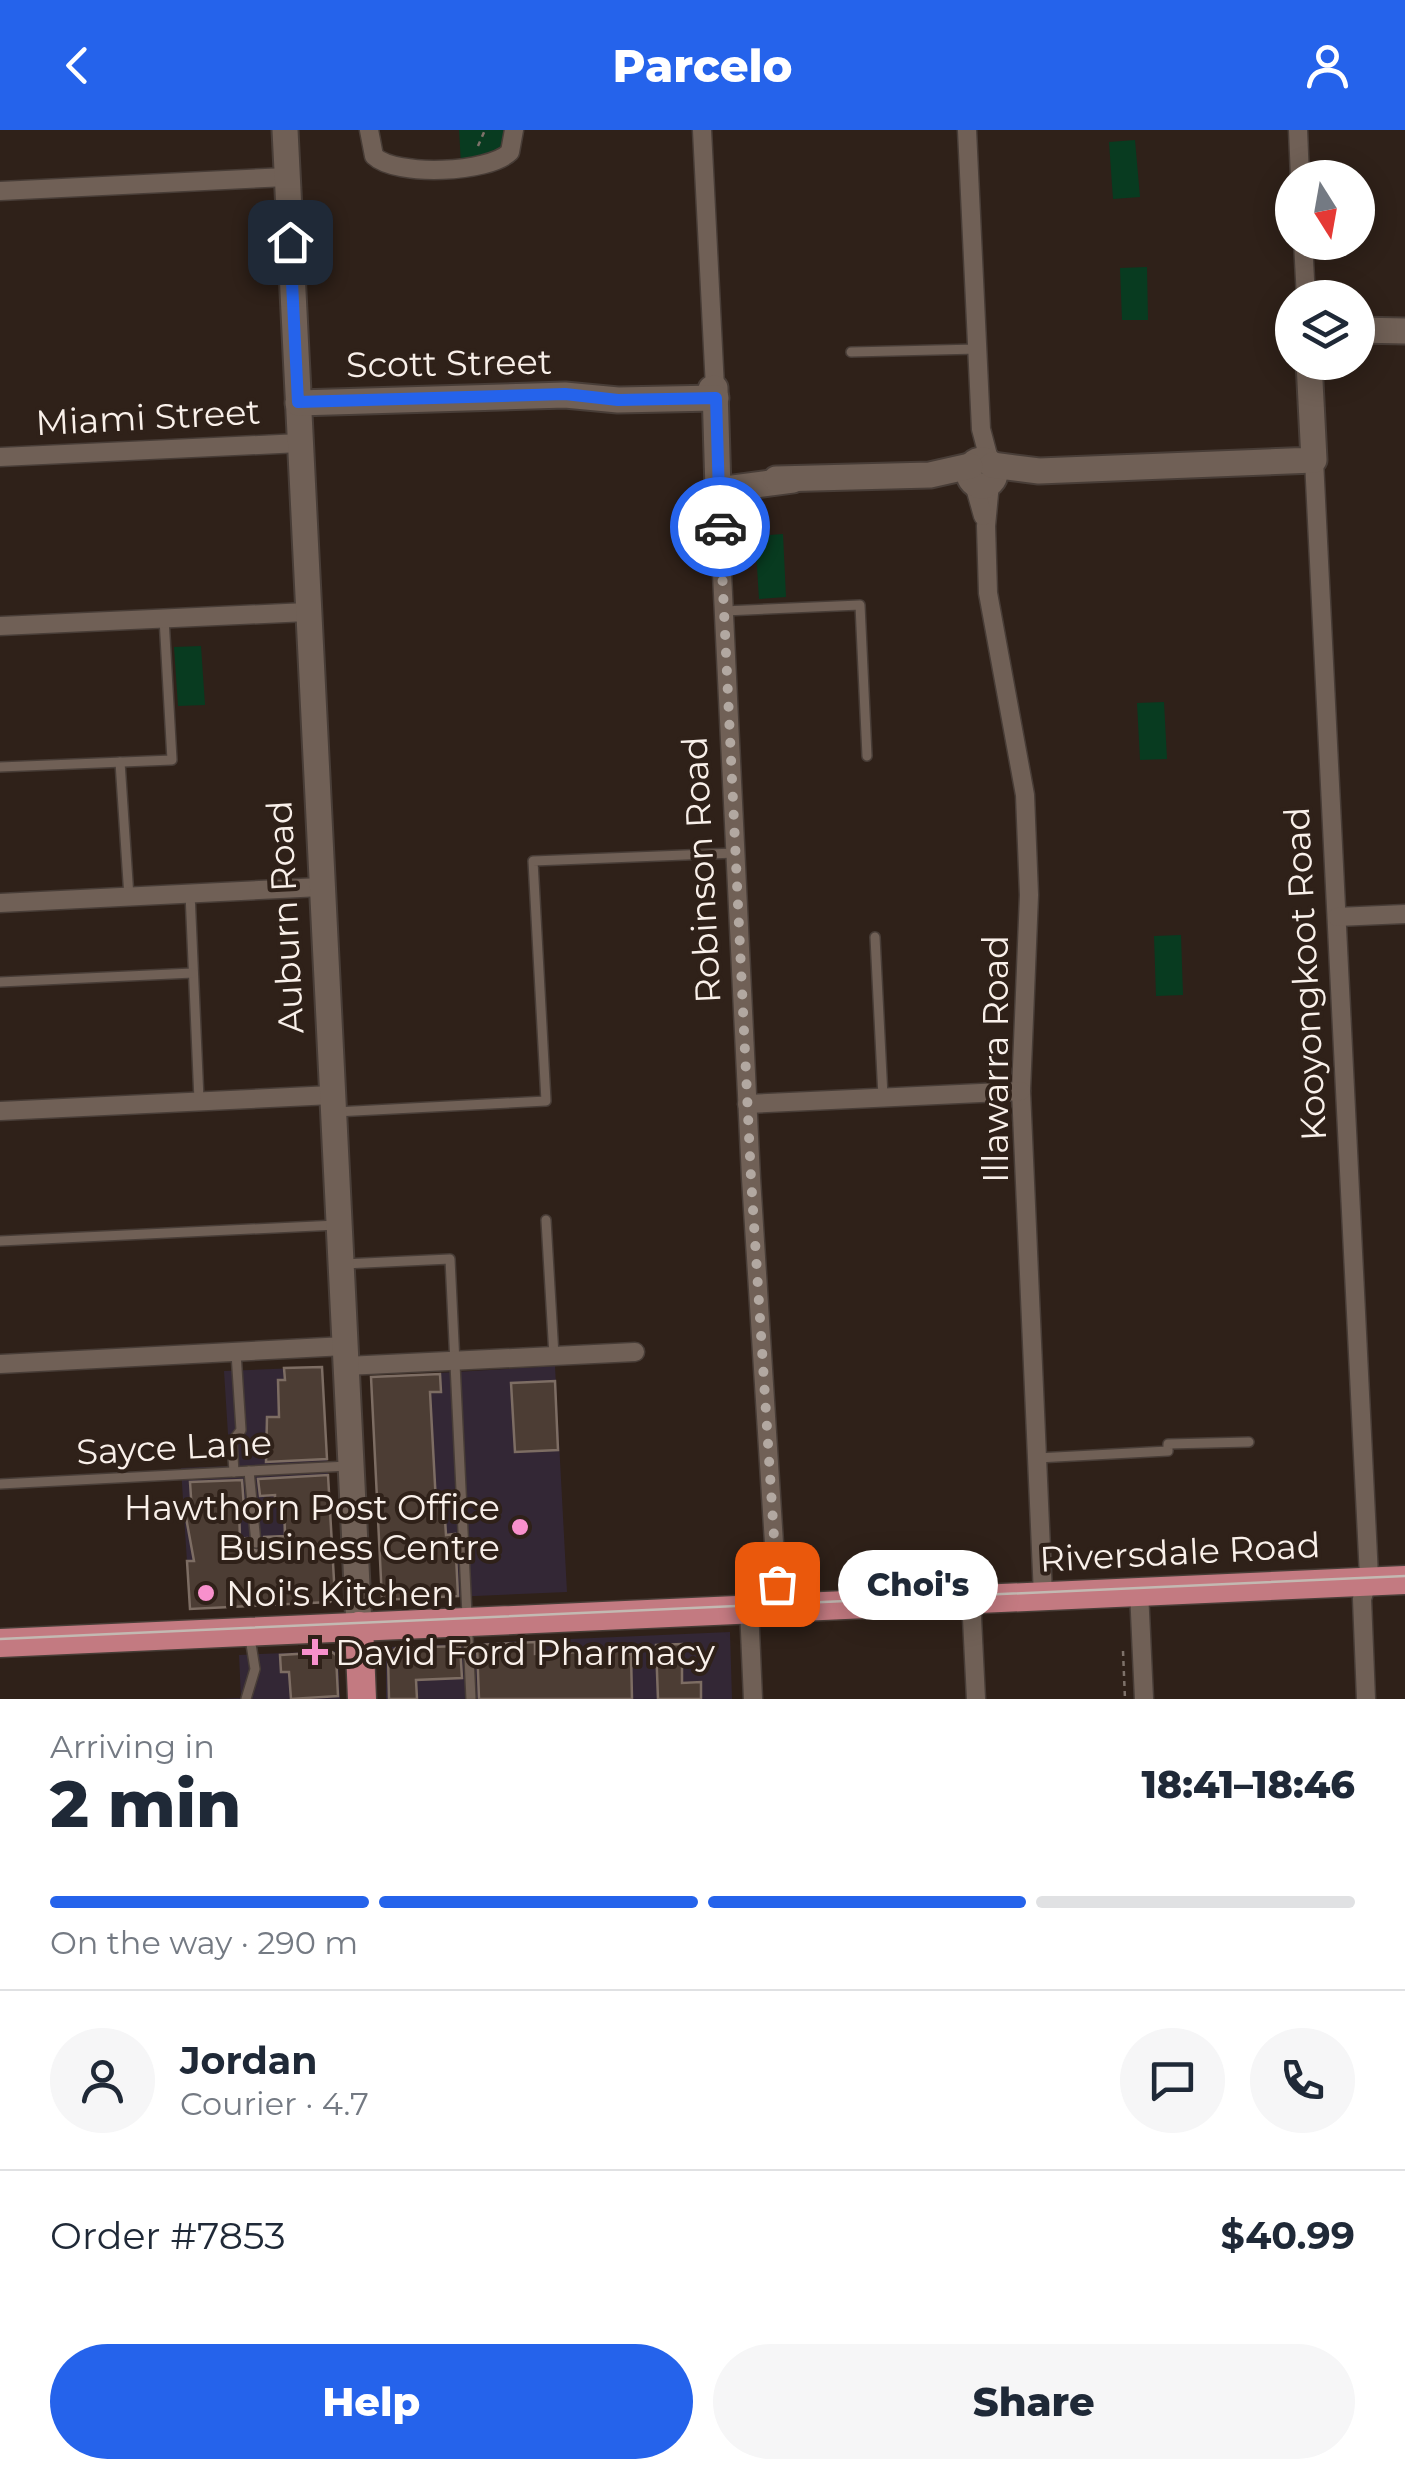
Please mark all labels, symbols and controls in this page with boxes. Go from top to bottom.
icon: back [50,38,105,93]
text: Parcelo [612,38,793,93]
icon: person [1300,38,1355,93]
north arrow [1275,160,1375,260]
map controls [1275,160,1375,380]
pin [248,200,333,285]
icon: home [263,215,318,270]
button: layers [1275,280,1375,380]
street label: Scott Street [346,340,552,386]
street label: Miami Street [35,390,261,444]
courier [670,477,770,577]
icon: car [693,500,748,555]
street label: Robinson Road [673,735,729,1005]
street label: Auburn Road [257,799,313,1035]
street label: Kooyongkoot Road [1275,806,1335,1142]
street label: Illawarra Road [974,935,1017,1183]
street label: Sayce Lane [75,1420,273,1474]
place label: Hawthorn Post Office Business Centre [124,1486,500,1569]
marker: Hawthorn Post Office Business Centre [509,1516,531,1538]
street label: Riversdale Road [1039,1523,1321,1581]
pin [735,1542,820,1627]
callout: Choi's [837,1549,997,1619]
icon: bag [750,1557,805,1612]
text: Choi's [867,1565,969,1604]
place label: Noi's Kitchen [226,1572,455,1615]
marker: Noi's Kitchen [195,1582,217,1604]
place label: David Ford Pharmacy [335,1631,715,1674]
marker: David Ford Pharmacy [304,1641,326,1663]
text: Arriving in [50,1727,215,1766]
text: 18:41–18:46 [1141,1761,1355,1808]
text: 2 min [50,1764,241,1843]
text: On the way · 290 m [50,1923,358,1962]
button: person [50,2028,155,2133]
button: chat [1120,2028,1225,2133]
button: phone [1250,2028,1355,2133]
text: Jordan [180,2037,318,2084]
text: Courier · 4.7 [180,2084,369,2123]
text: Order #7853 [50,2212,286,2259]
text: $40.99 [1221,2212,1355,2259]
button: Help [50,2344,693,2459]
button: Share [713,2344,1355,2459]

